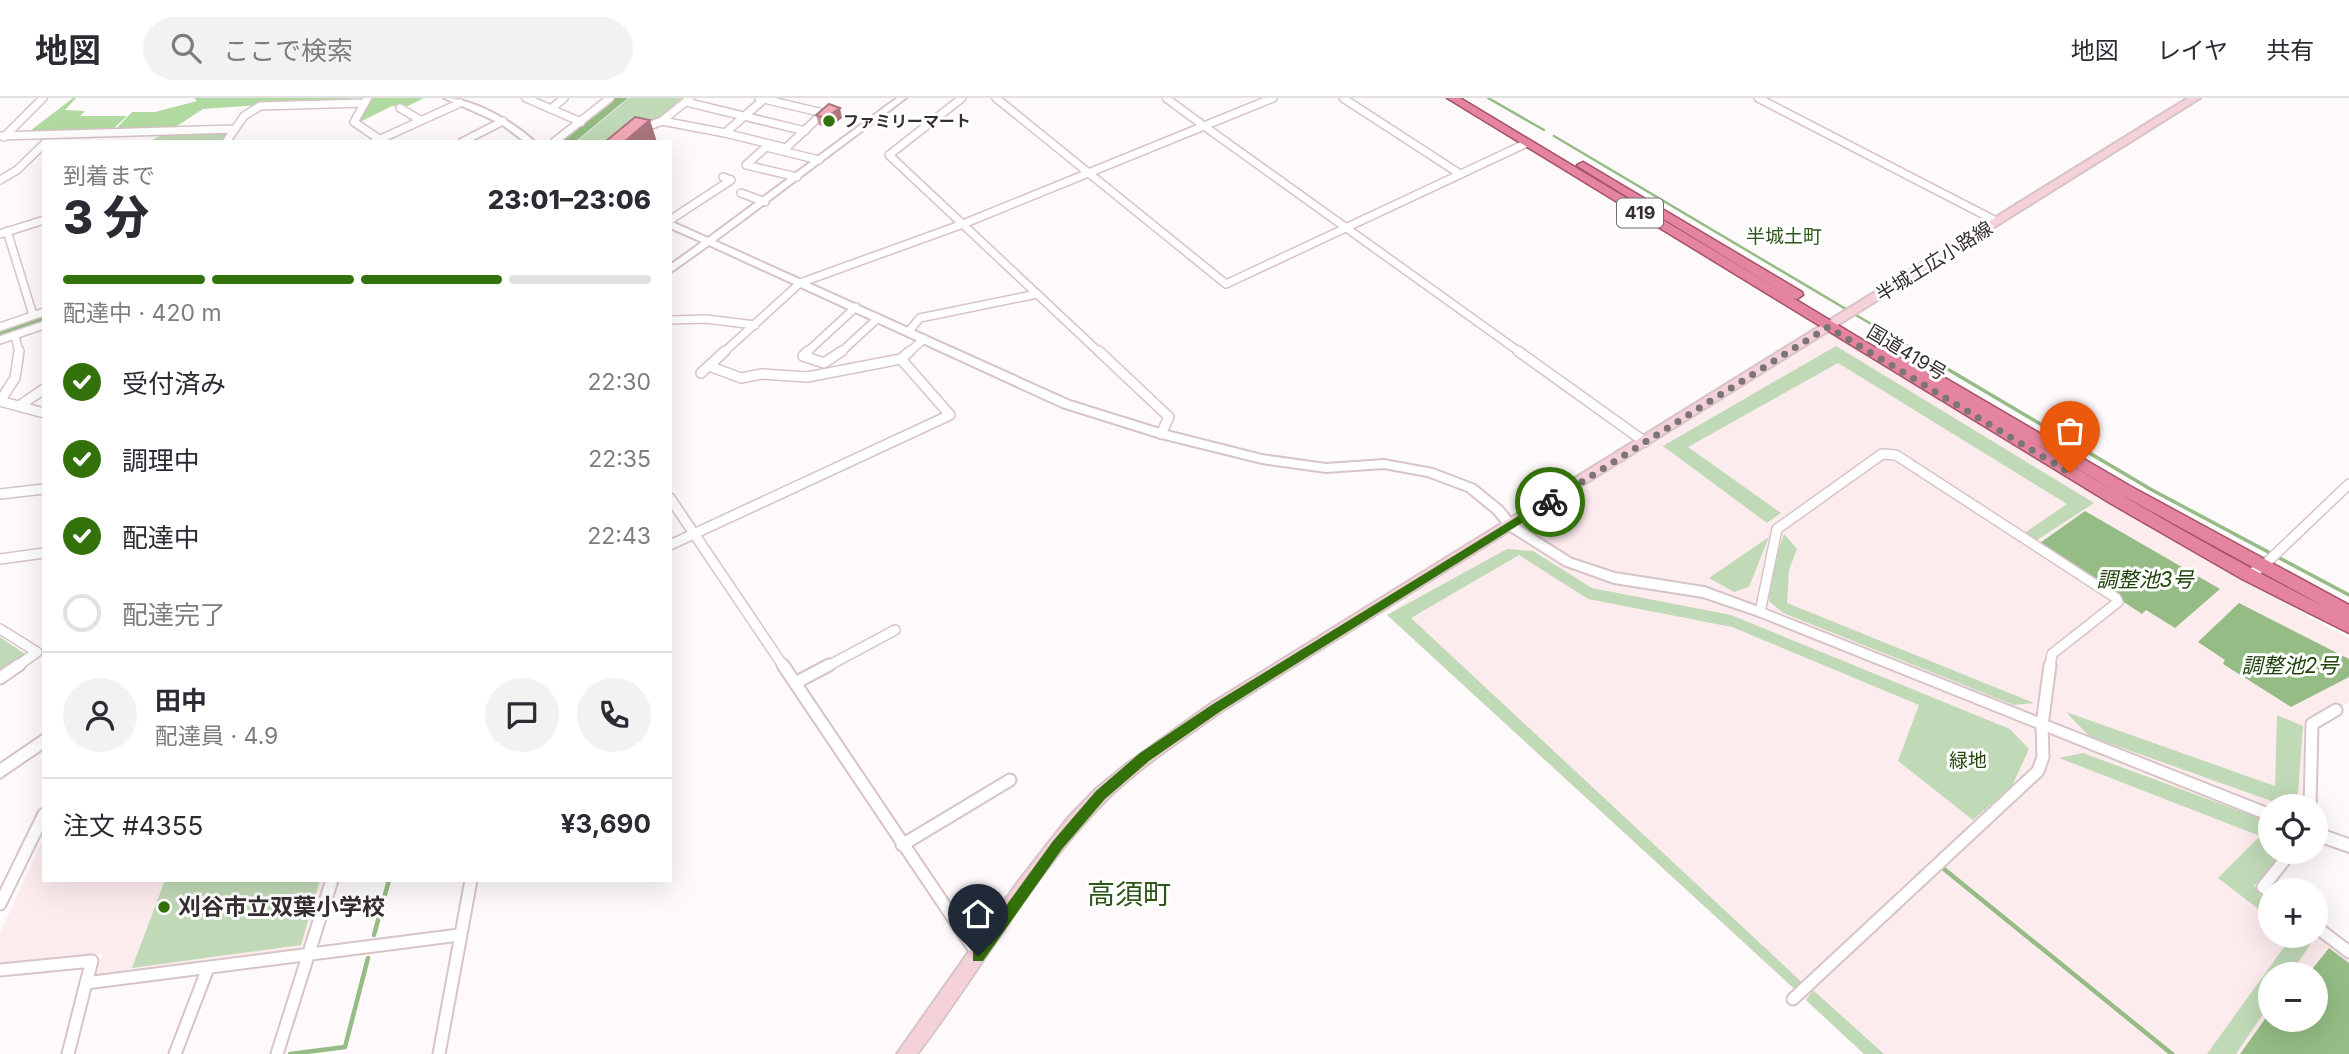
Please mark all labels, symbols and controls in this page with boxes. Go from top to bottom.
search box [143,17,633,80]
icon: search [167,29,205,67]
text: 地図 [35,30,101,70]
text: ここで検索 [223,35,353,66]
text: 地図 [2071,36,2119,65]
text: レイヤ [2157,36,2228,65]
text: 共有 [2266,36,2314,65]
place label: ファミリーマート [843,111,971,131]
marker: ファミリーマート [821,113,837,129]
text: 到着まで [63,162,155,190]
text: 23:01–23:06 [488,184,651,215]
text: 3 分 [63,189,149,245]
road number: 419 [1617,198,1663,228]
street label: 半城土広小路線 [1872,216,1997,306]
district label: 半城土町 [1746,225,1822,248]
text: 配達中 · 420 m [63,299,222,327]
street label: 国道419号 [1863,320,1951,385]
icon: check [63,363,101,401]
text: 受付済み [122,368,226,399]
text: 22:30 [588,368,651,396]
pin [2040,401,2100,473]
icon: bag [2051,412,2089,450]
icon: check [63,440,101,478]
text: 調理中 [122,445,200,476]
text: 22:35 [588,445,651,473]
courier [1515,467,1585,537]
icon: bike [1531,483,1569,521]
icon: check [63,517,101,555]
text: 配達中 [122,522,200,553]
text: 22:43 [587,522,651,550]
water label: 調整池3号 [2097,567,2195,592]
text: 配達完了 [122,599,226,630]
water label: 調整池2号 [2242,653,2340,678]
button: person [63,678,137,752]
button: chat [485,678,559,752]
button: phone [577,678,651,752]
text: 田中 [155,685,207,716]
text: 配達員 · 4.9 [155,722,278,750]
park label: 緑地 [1949,749,1987,772]
map controls [2258,794,2328,1032]
button: locate [2258,794,2328,864]
text: ¥3,690 [561,808,651,839]
text: 注文 #4355 [63,810,203,841]
district label: 高須町 [1087,877,1171,911]
button: + [2258,878,2328,948]
pin [948,884,1008,956]
place label: 刈谷市立双葉小学校 [178,893,385,921]
icon: home [959,895,997,933]
marker: 刈谷市立双葉小学校 [156,899,172,915]
button: − [2258,962,2328,1032]

